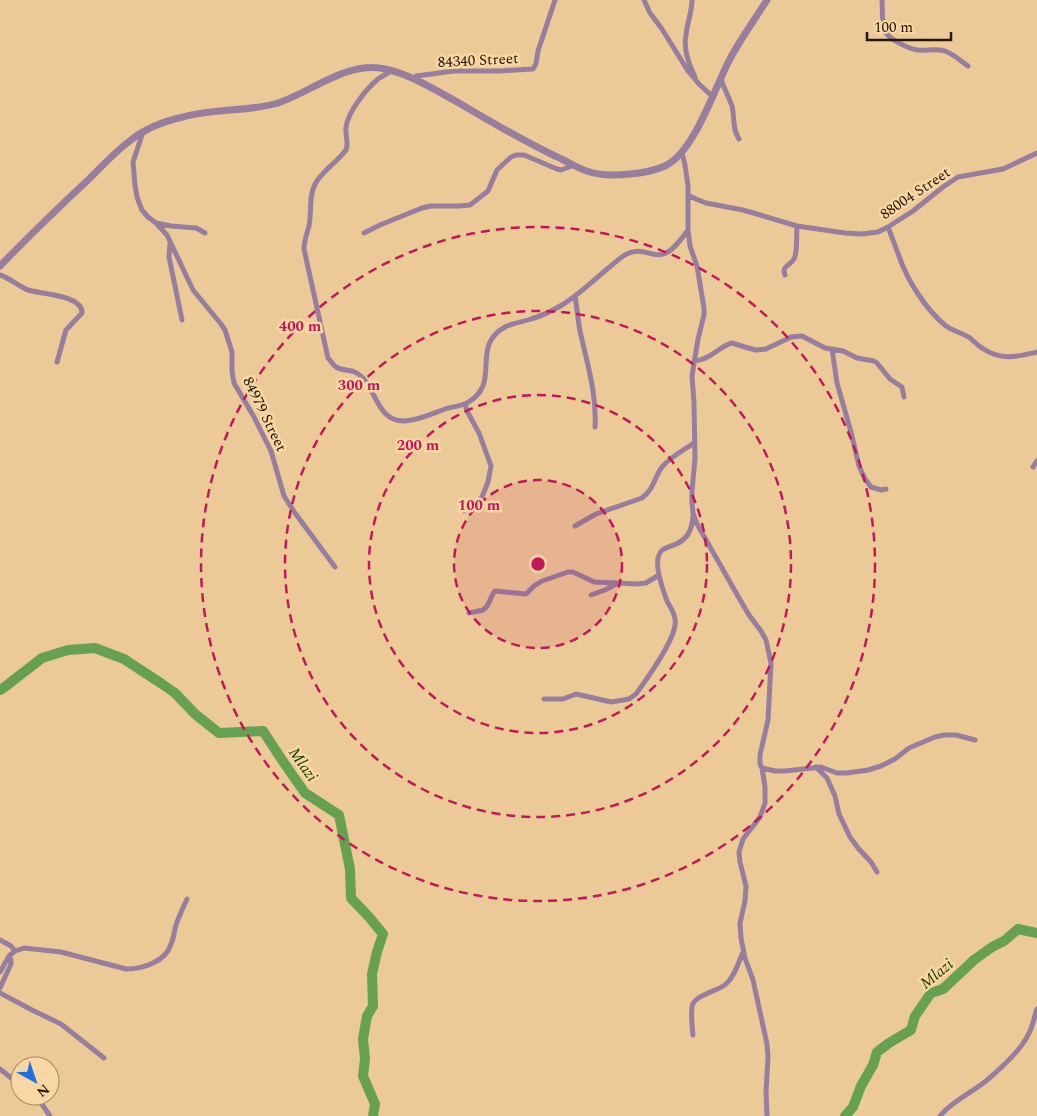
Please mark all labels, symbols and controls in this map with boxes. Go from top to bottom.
scale bar [867,10,951,42]
text: 100 m [874,16,913,39]
street label: 84340 Street [437,47,519,74]
street label: 88004 Street [875,161,955,225]
text: 400 m [279,315,322,338]
street label: 84979 Street [237,373,293,455]
text: 300 m [338,374,381,397]
text: 200 m [397,434,440,457]
text: 100 m [458,494,501,517]
centre of rings [529,555,547,573]
water label: Mlazi [283,742,324,787]
water label: Mlazi [914,952,959,995]
north arrow [10,1056,60,1106]
text: N [32,1079,54,1102]

